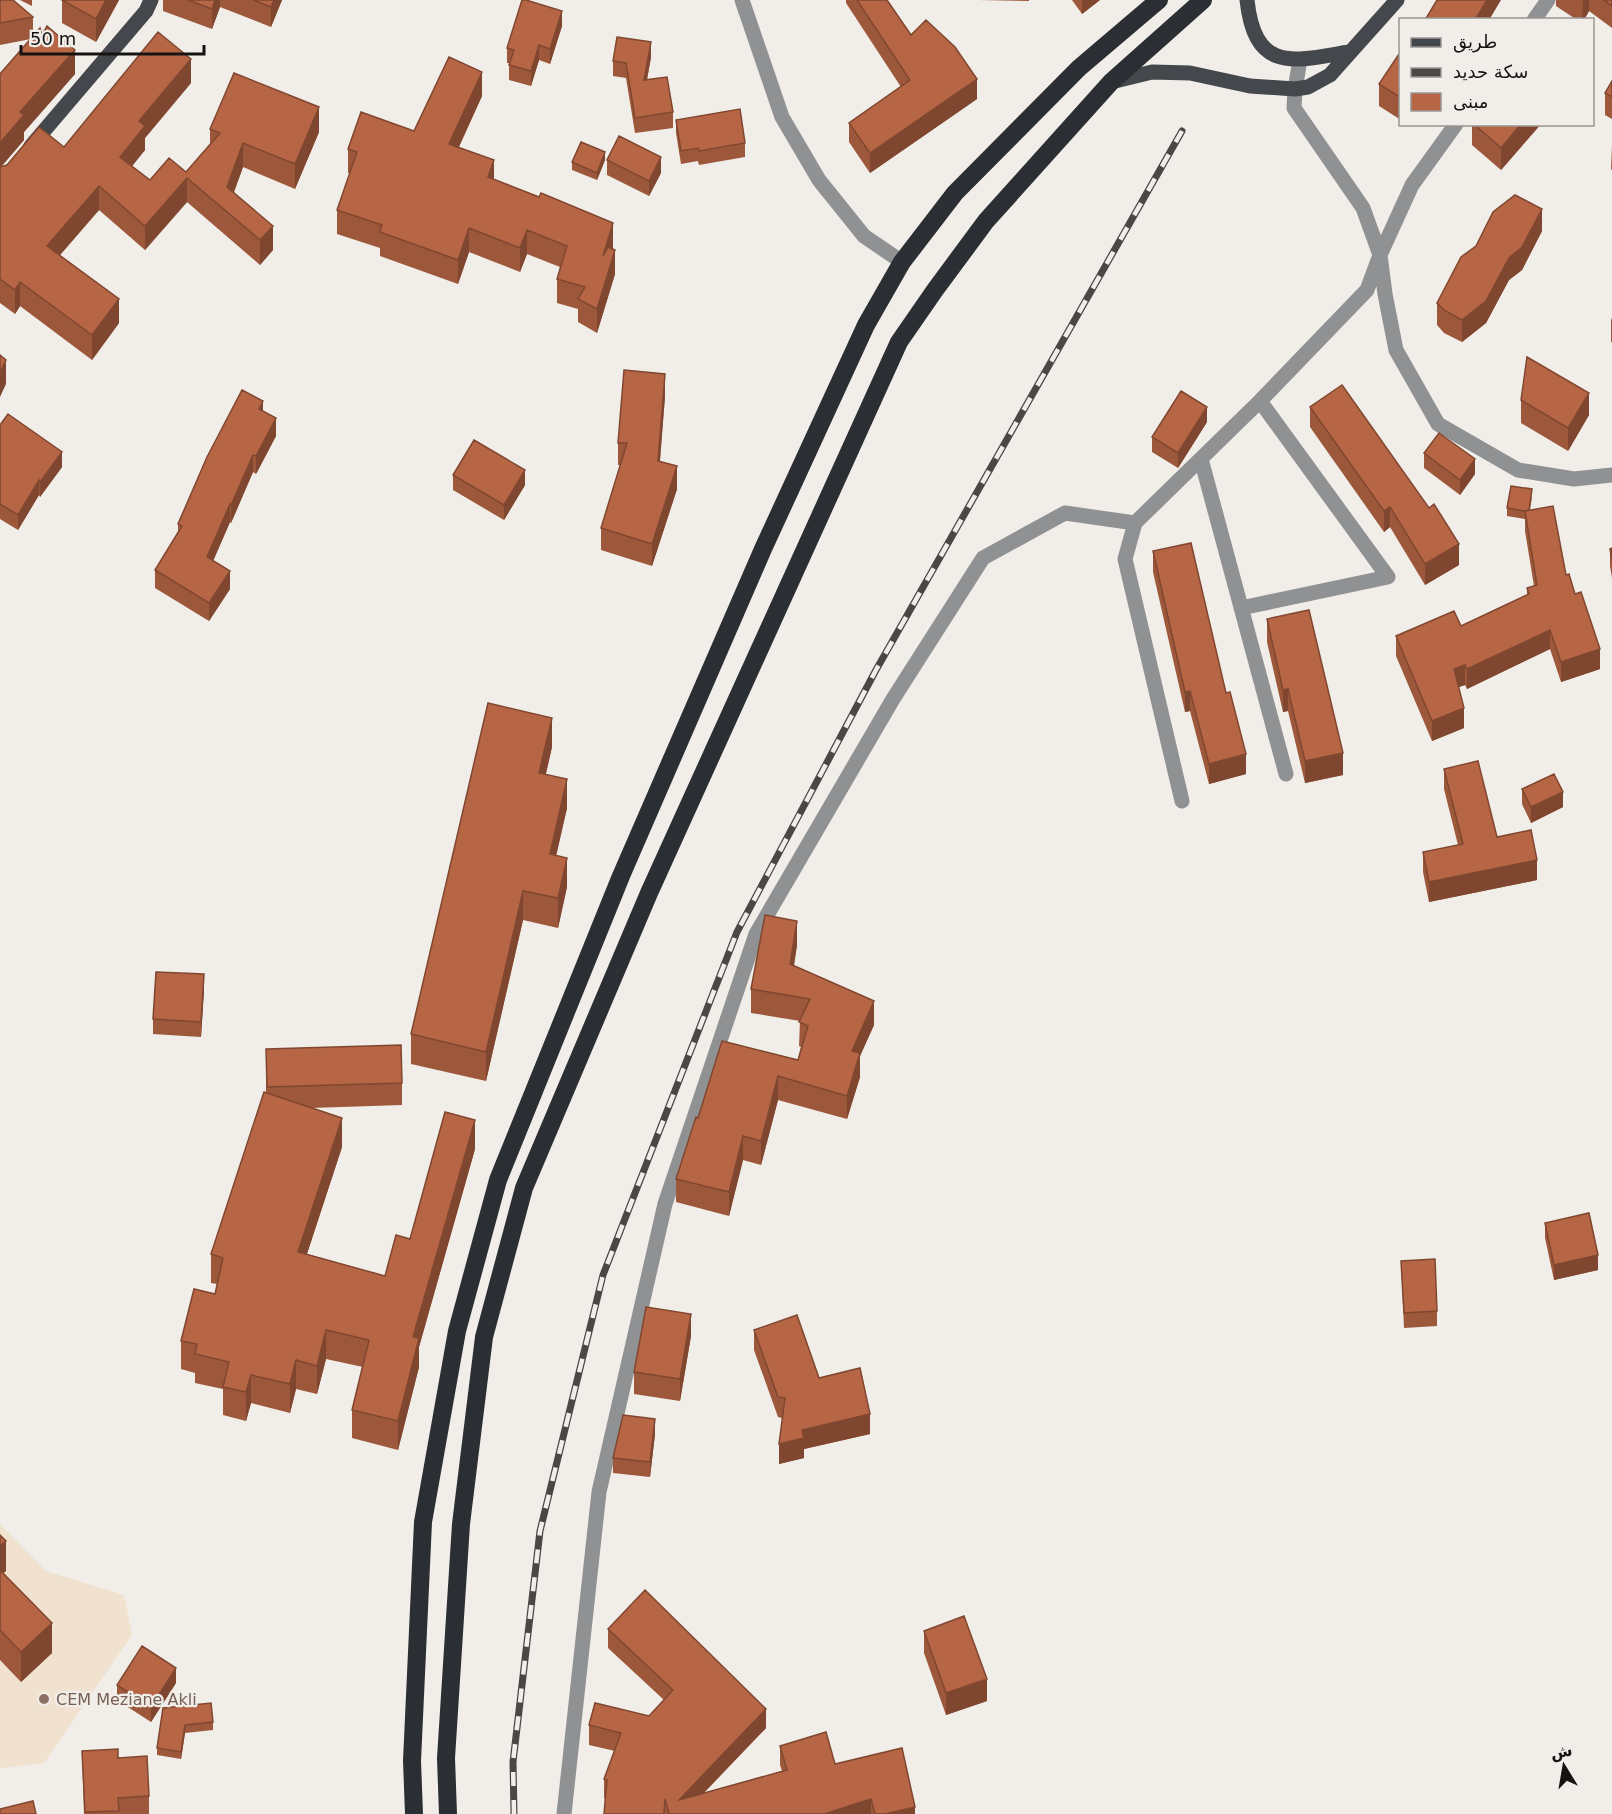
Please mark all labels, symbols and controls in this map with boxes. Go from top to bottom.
scale bar [21,18,204,56]
legend [1399,18,1594,126]
text: 50 m [30,28,76,49]
text: طريق [1453,31,1497,53]
text: سكة حديد [1453,61,1528,82]
text: مبنى [1453,91,1489,112]
place label: CEM Meziane Akli [56,1690,197,1709]
marker: CEM Meziane Akli [37,1692,51,1706]
north arrow [1534,1736,1594,1796]
text: ش [1549,1740,1574,1763]

